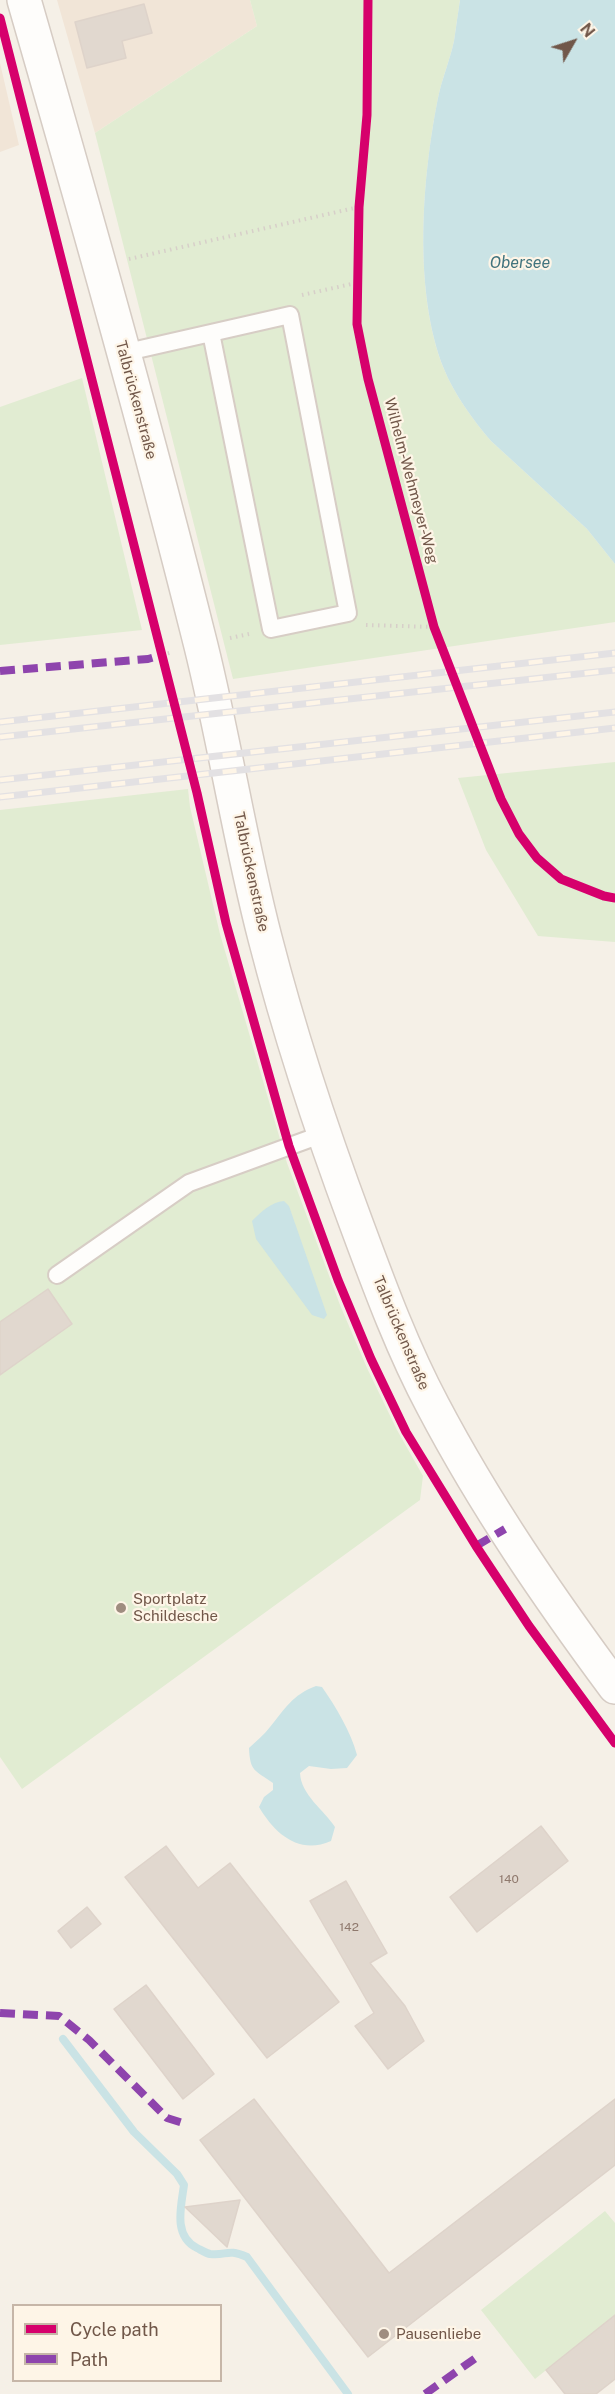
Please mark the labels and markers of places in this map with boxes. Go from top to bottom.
place label: Sportplatz Schildesche [133,1590,218,1625]
marker: Sportplatz Schildesche [114,1601,128,1615]
place label: Pausenliebe [396,2325,481,2343]
marker: Pausenliebe [377,2327,391,2341]

